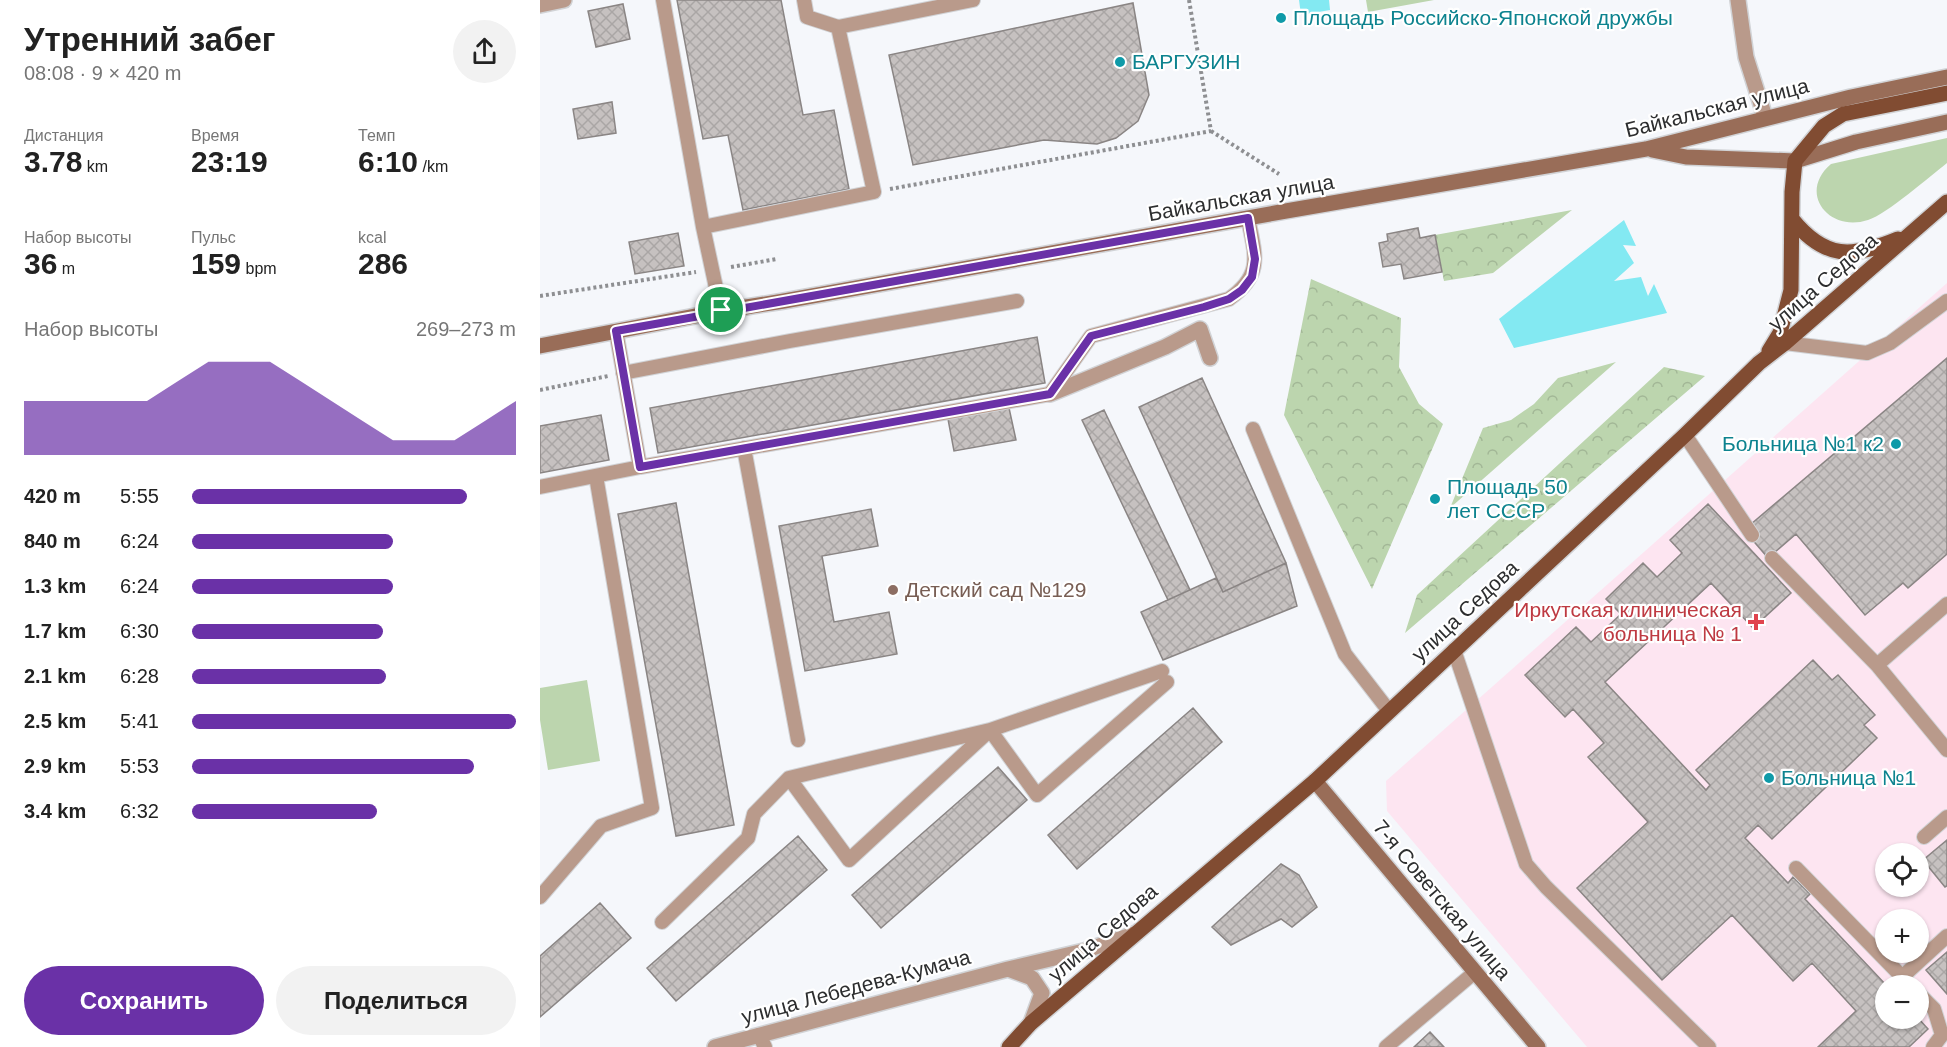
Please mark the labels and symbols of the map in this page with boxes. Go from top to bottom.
place label: Площадь Российско-Японской дружбы [1293,6,1673,29]
marker: Площадь Российско-Японской дружбы [1274,11,1288,25]
place label: БАРГУЗИН [1132,50,1241,73]
marker: БАРГУЗИН [1113,55,1127,69]
street label: Байкальская улица [1623,73,1811,141]
street label: Байкальская улица [1146,170,1336,225]
street label: улица Седова [1764,228,1882,335]
pin [695,284,746,335]
place label: Больница №1 к2 [1722,432,1884,455]
marker: Больница №1 к2 [1889,437,1903,451]
place label: Площадь 50 лет СССР [1447,475,1568,522]
marker: Площадь 50 лет СССР [1428,492,1442,506]
street label: улица Седова [1407,555,1523,666]
place label: Детский сад №129 [905,578,1086,601]
marker: Детский сад №129 [886,583,900,597]
place label: Иркутская клиническая больница № 1 [1514,598,1742,645]
marker: Иркутская клиническая больница № 1 [1747,613,1765,631]
place label: Больница №1 [1781,766,1916,789]
marker: Больница №1 [1762,771,1776,785]
street label: 7-я Советская улица [1369,815,1516,984]
street label: улица Седова [1044,879,1162,986]
street label: улица Лебедева-Кумача [739,945,973,1028]

